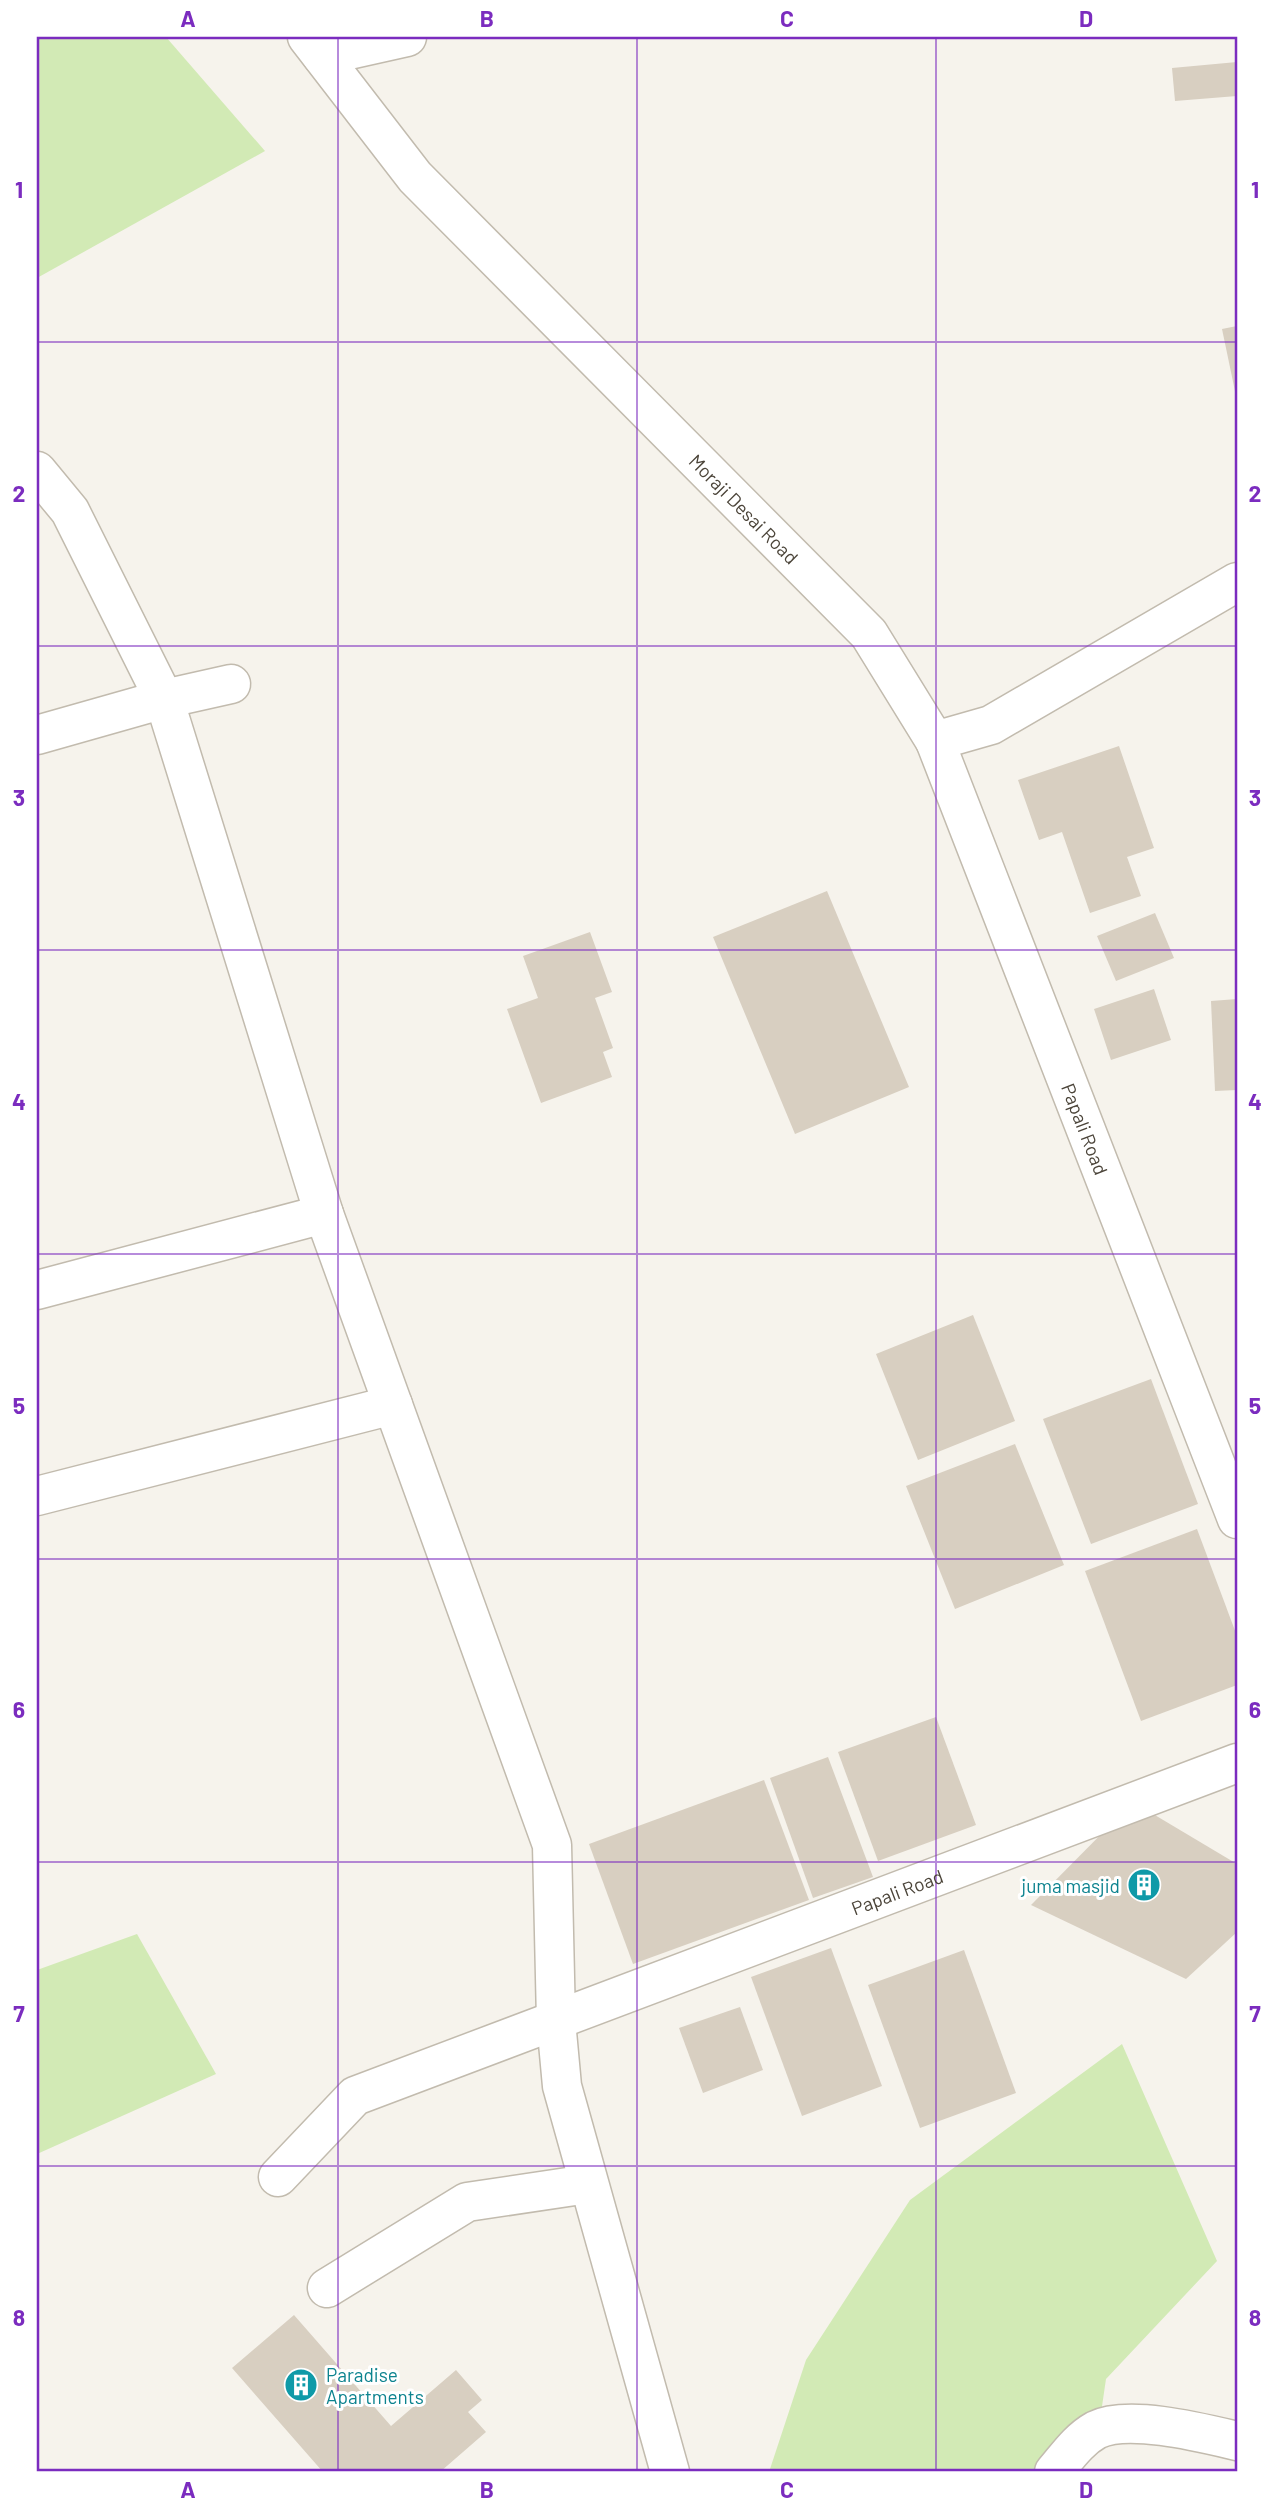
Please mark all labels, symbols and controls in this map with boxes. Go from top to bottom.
text: A [180,4,196,32]
text: B [480,4,494,32]
text: C [780,4,794,32]
text: D [1079,4,1093,32]
text: 1 [15,175,23,203]
text: 1 [1251,175,1259,203]
street label: Moraji Desai Road [685,449,804,568]
text: 2 [13,479,25,507]
text: 2 [1249,479,1261,507]
text: 3 [13,783,25,811]
text: 3 [1249,783,1261,811]
street label: Papali Road [1057,1080,1114,1178]
text: 4 [12,1087,26,1115]
text: 4 [1248,1087,1262,1115]
text: 5 [13,1391,25,1419]
text: 5 [1249,1391,1261,1419]
text: 6 [13,1695,25,1723]
text: 6 [1249,1695,1261,1723]
street label: Papali Road [848,1864,946,1919]
building icon: juma masjid [1125,1866,1163,1904]
place label: juma masjid [1021,1874,1120,1897]
text: 7 [13,1999,25,2027]
text: 7 [1249,1999,1261,2027]
text: 8 [13,2303,25,2331]
text: 8 [1249,2303,1261,2331]
place label: Paradise Apartments [326,2363,424,2408]
building icon: Paradise Apartments [282,2366,320,2404]
text: A [180,2475,196,2503]
text: B [480,2475,494,2503]
text: C [780,2475,794,2503]
text: D [1079,2475,1093,2503]

